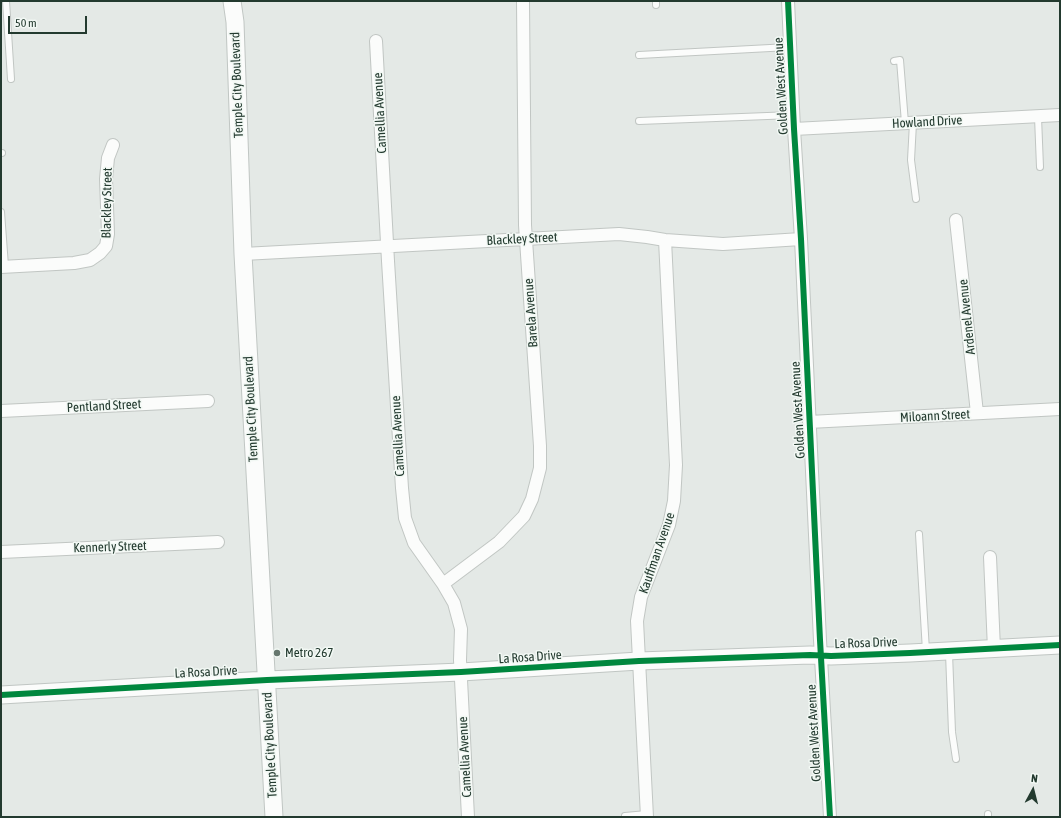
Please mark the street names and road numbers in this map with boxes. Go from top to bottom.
street label: Temple City Boulevard [227,32,247,138]
street label: Golden West Avenue [771,37,791,135]
street label: Camellia Avenue [370,72,390,154]
street label: Howland Drive [892,112,962,132]
street label: Blackley Street [99,167,115,239]
street label: Blackley Street [486,229,558,249]
street label: Barela Avenue [521,278,541,348]
street label: Ardenel Avenue [955,279,979,355]
street label: Temple City Boulevard [240,356,262,462]
street label: Golden West Avenue [788,361,808,459]
street label: Camellia Avenue [388,395,408,477]
street label: Pentland Street [66,396,142,416]
street label: Miloann Street [900,406,970,426]
street label: Kauffman Avenue [636,510,678,596]
street label: Kennerly Street [73,538,147,556]
street label: La Rosa Drive [834,634,898,652]
street label: La Rosa Drive [498,647,562,667]
street label: La Rosa Drive [174,663,238,681]
street label: Golden West Avenue [804,684,824,782]
street label: Temple City Boulevard [259,692,281,798]
street label: Camellia Avenue [455,716,475,798]

